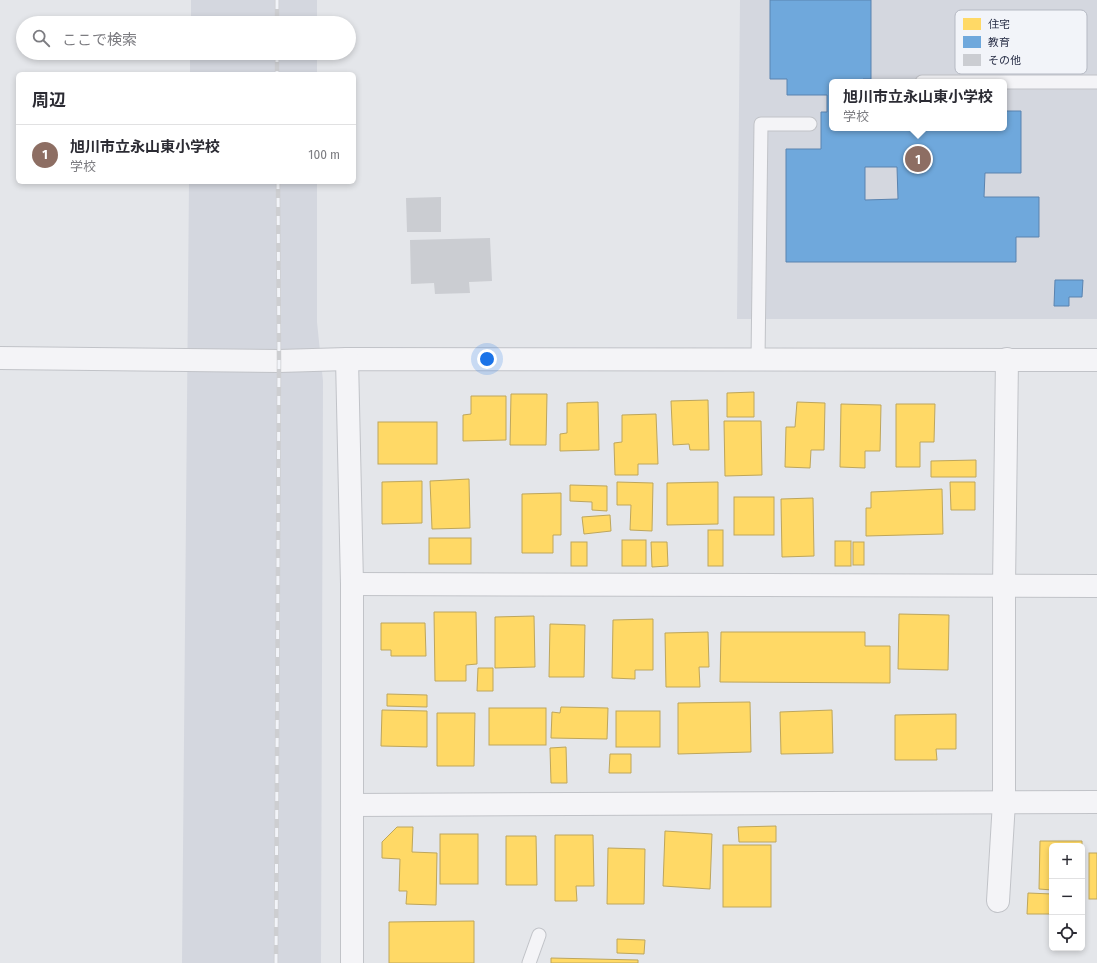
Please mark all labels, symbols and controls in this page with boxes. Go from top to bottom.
legend [955,10,1087,74]
search box [16,16,356,60]
text: 住宅 [988,18,1010,31]
icon: search [30,27,52,49]
text: ここで検索 [62,31,137,49]
text: 教育 [988,36,1010,49]
text: その他 [988,54,1021,67]
popup [829,79,1007,131]
text: 旭川市立永山東小学校 [843,88,993,106]
text: 周辺 [32,90,66,111]
text: 学校 [843,109,869,124]
text: 旭川市立永山東小学校 [70,138,220,156]
pin: 1 [905,144,931,174]
text: 1 [42,147,48,162]
text: 100 m [308,147,340,162]
text: 学校 [70,159,96,174]
your location [477,349,497,369]
map controls [1049,843,1085,951]
button: + [1049,843,1085,879]
button: − [1049,879,1085,915]
button: locate [1049,915,1085,951]

